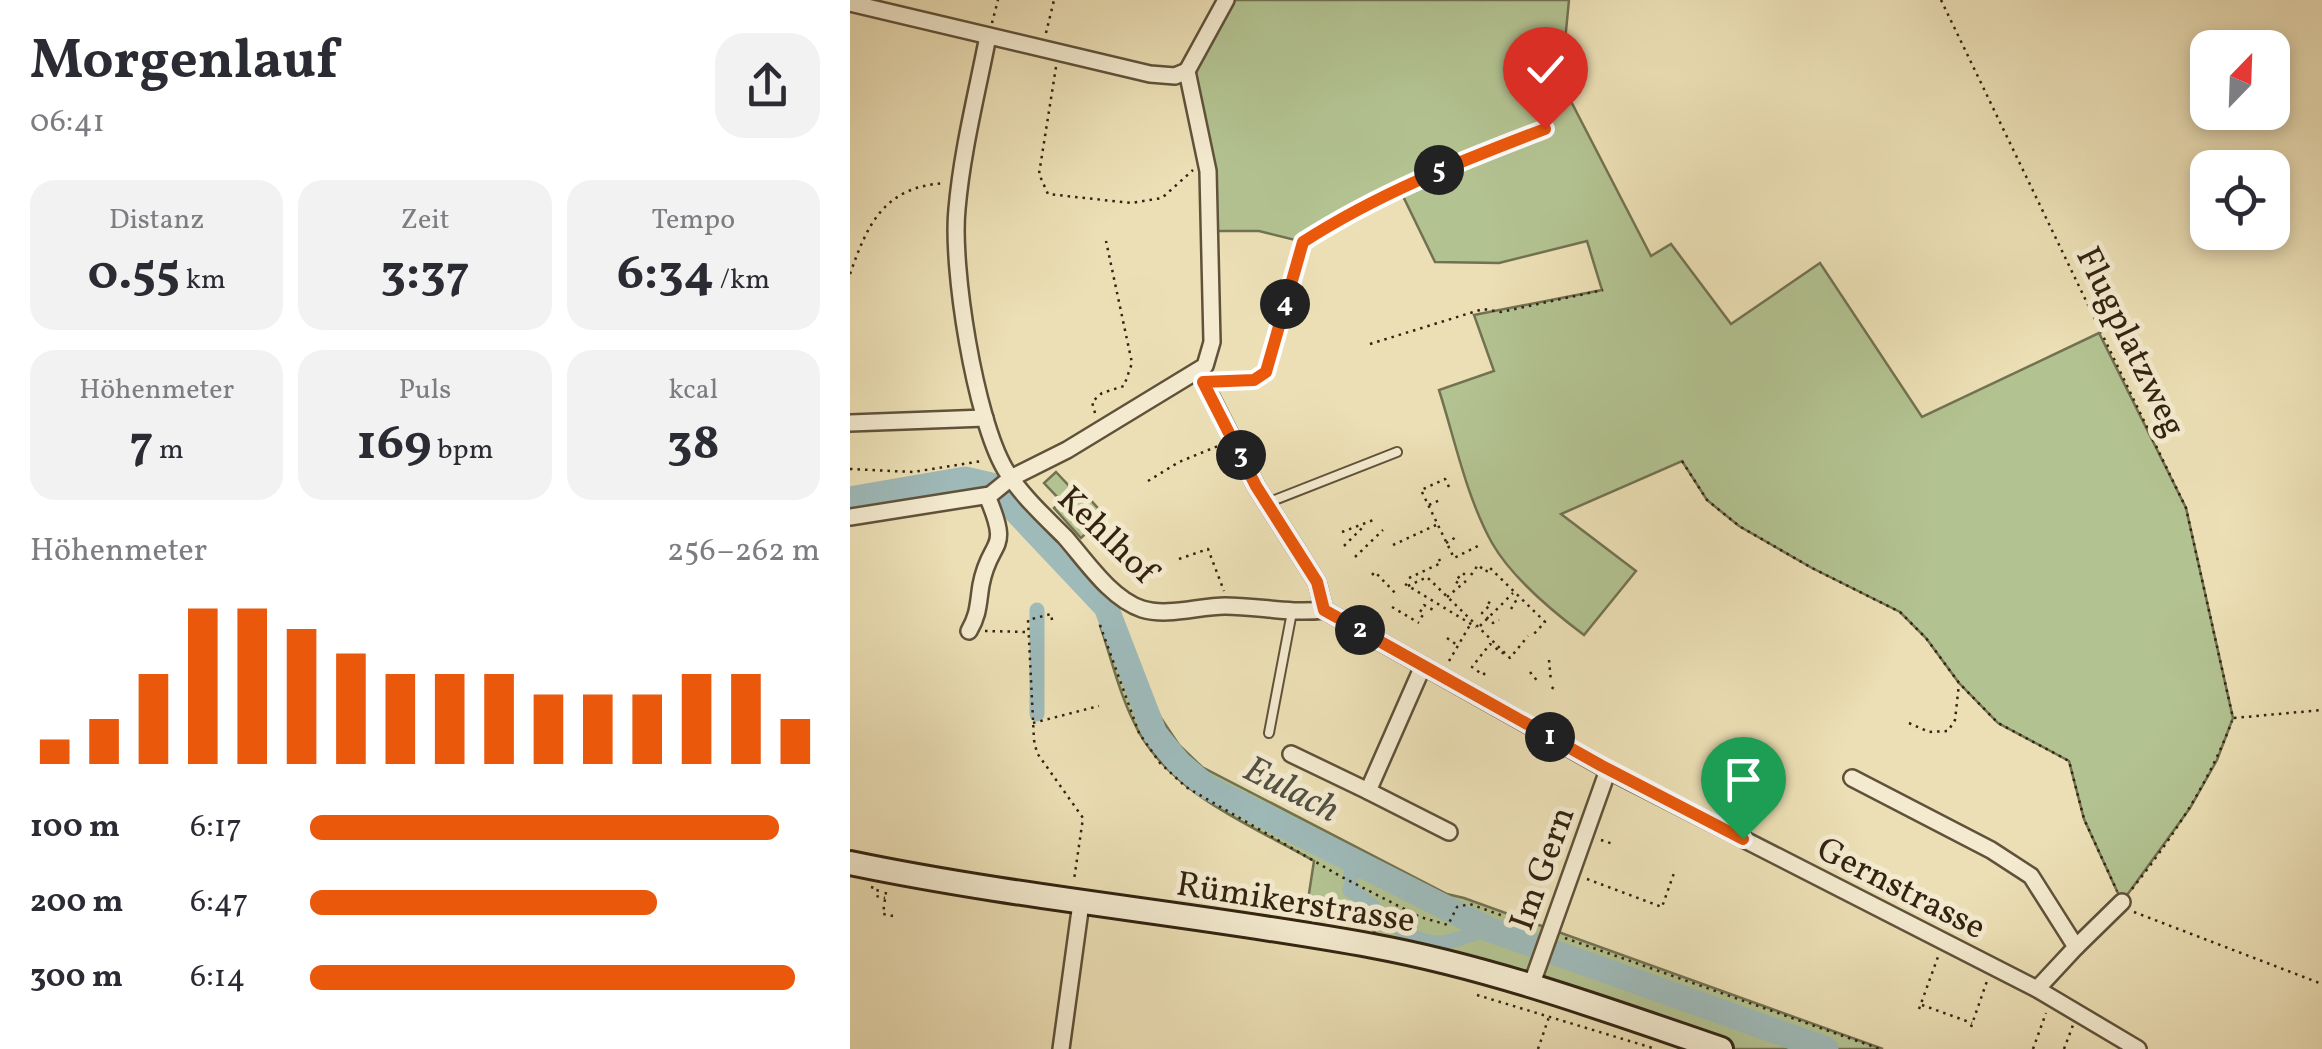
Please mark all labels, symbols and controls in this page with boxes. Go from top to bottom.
text: Morgenlauf [30,25,338,101]
pin [1503,27,1588,130]
north arrow [2190,30,2290,130]
map controls [2190,30,2290,250]
button: share [715,33,820,138]
icon: check [1518,42,1573,97]
text: 06:41 [30,101,105,145]
pin: 5 [1414,145,1464,195]
text: 5 [1432,150,1446,189]
button: locate [2190,150,2290,250]
text: Distanz [109,201,204,240]
text: Zeit [400,201,450,240]
text: Tempo [652,201,735,240]
street label: Flugplatzweg [2063,239,2196,445]
text: 0.55 [88,240,180,310]
text: 3:37 [380,240,470,310]
text: 6:34 [617,240,714,310]
text: km [180,261,226,300]
text: /km [714,261,770,300]
pin: 4 [1260,279,1310,329]
text: 4 [1277,284,1293,323]
text: Höhenmeter [79,371,234,410]
text: Puls [399,371,451,410]
text: kcal [668,371,718,410]
text: 7 [130,410,153,480]
text: 169 [357,410,432,480]
text: 38 [667,410,720,480]
pin: 3 [1216,430,1266,480]
text: m [153,431,184,470]
text: bpm [432,431,493,470]
text: 3 [1234,435,1248,474]
street label: Kehlhof [1045,477,1169,598]
text: Höhenmeter [30,530,207,574]
text: 256–262 m [667,530,820,574]
pin: 2 [1335,605,1385,655]
text: 2 [1353,610,1367,649]
pin: 1 [1525,712,1575,762]
text: 1 [1544,717,1556,756]
pin [1701,737,1786,840]
water label: Eulach [1233,745,1348,838]
icon: arrive [1716,752,1771,807]
street label: Im Gern [1499,801,1588,937]
text: 100 m [30,806,120,850]
text: 6:17 [190,806,242,850]
street label: Gernstrasse [1808,827,1993,953]
street label: Rümikerstrasse [1173,861,1418,947]
text: 200 m [30,881,124,925]
text: 6:47 [190,881,248,925]
text: 300 m [30,956,123,1000]
text: 6:14 [190,956,245,1000]

